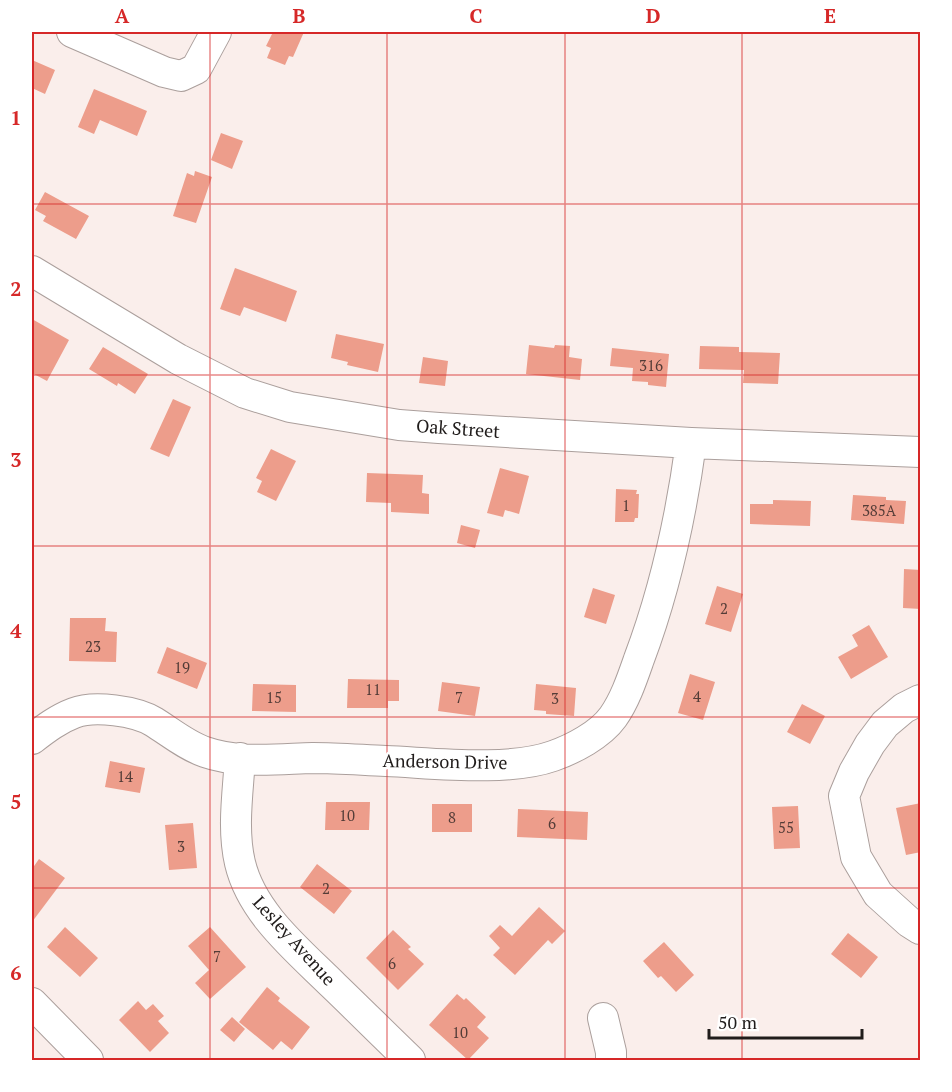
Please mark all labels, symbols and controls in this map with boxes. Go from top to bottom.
text: A [115,2,130,29]
text: B [293,2,306,29]
text: C [469,2,483,29]
text: D [646,2,660,29]
text: E [824,2,836,29]
text: 1 [10,104,22,131]
text: 2 [10,275,22,302]
house number: 316 [639,355,663,375]
street label: Oak Street [415,413,501,443]
text: 3 [10,446,22,473]
house number: 1 [622,495,630,515]
house number: 385A [862,500,897,520]
house number: 2 [720,598,728,618]
text: 4 [10,617,22,644]
house number: 23 [85,636,101,656]
house number: 19 [174,657,190,677]
house number: 11 [365,679,381,699]
house number: 4 [693,686,701,706]
house number: 15 [266,687,282,707]
house number: 7 [455,687,463,707]
house number: 3 [551,688,559,708]
street label: Anderson Drive [382,748,508,774]
house number: 14 [117,766,133,786]
text: 5 [10,788,22,815]
house number: 10 [339,805,355,825]
house number: 8 [448,807,456,827]
house number: 6 [548,813,556,833]
house number: 55 [778,817,794,837]
house number: 3 [177,836,185,856]
house number: 2 [322,878,330,898]
street label: Lesley Avenue [248,890,341,990]
house number: 7 [213,946,221,966]
house number: 6 [388,953,396,973]
text: 6 [10,959,22,986]
scale bar [709,1002,862,1040]
text: 50 m [718,1010,758,1034]
house number: 10 [452,1022,468,1042]

